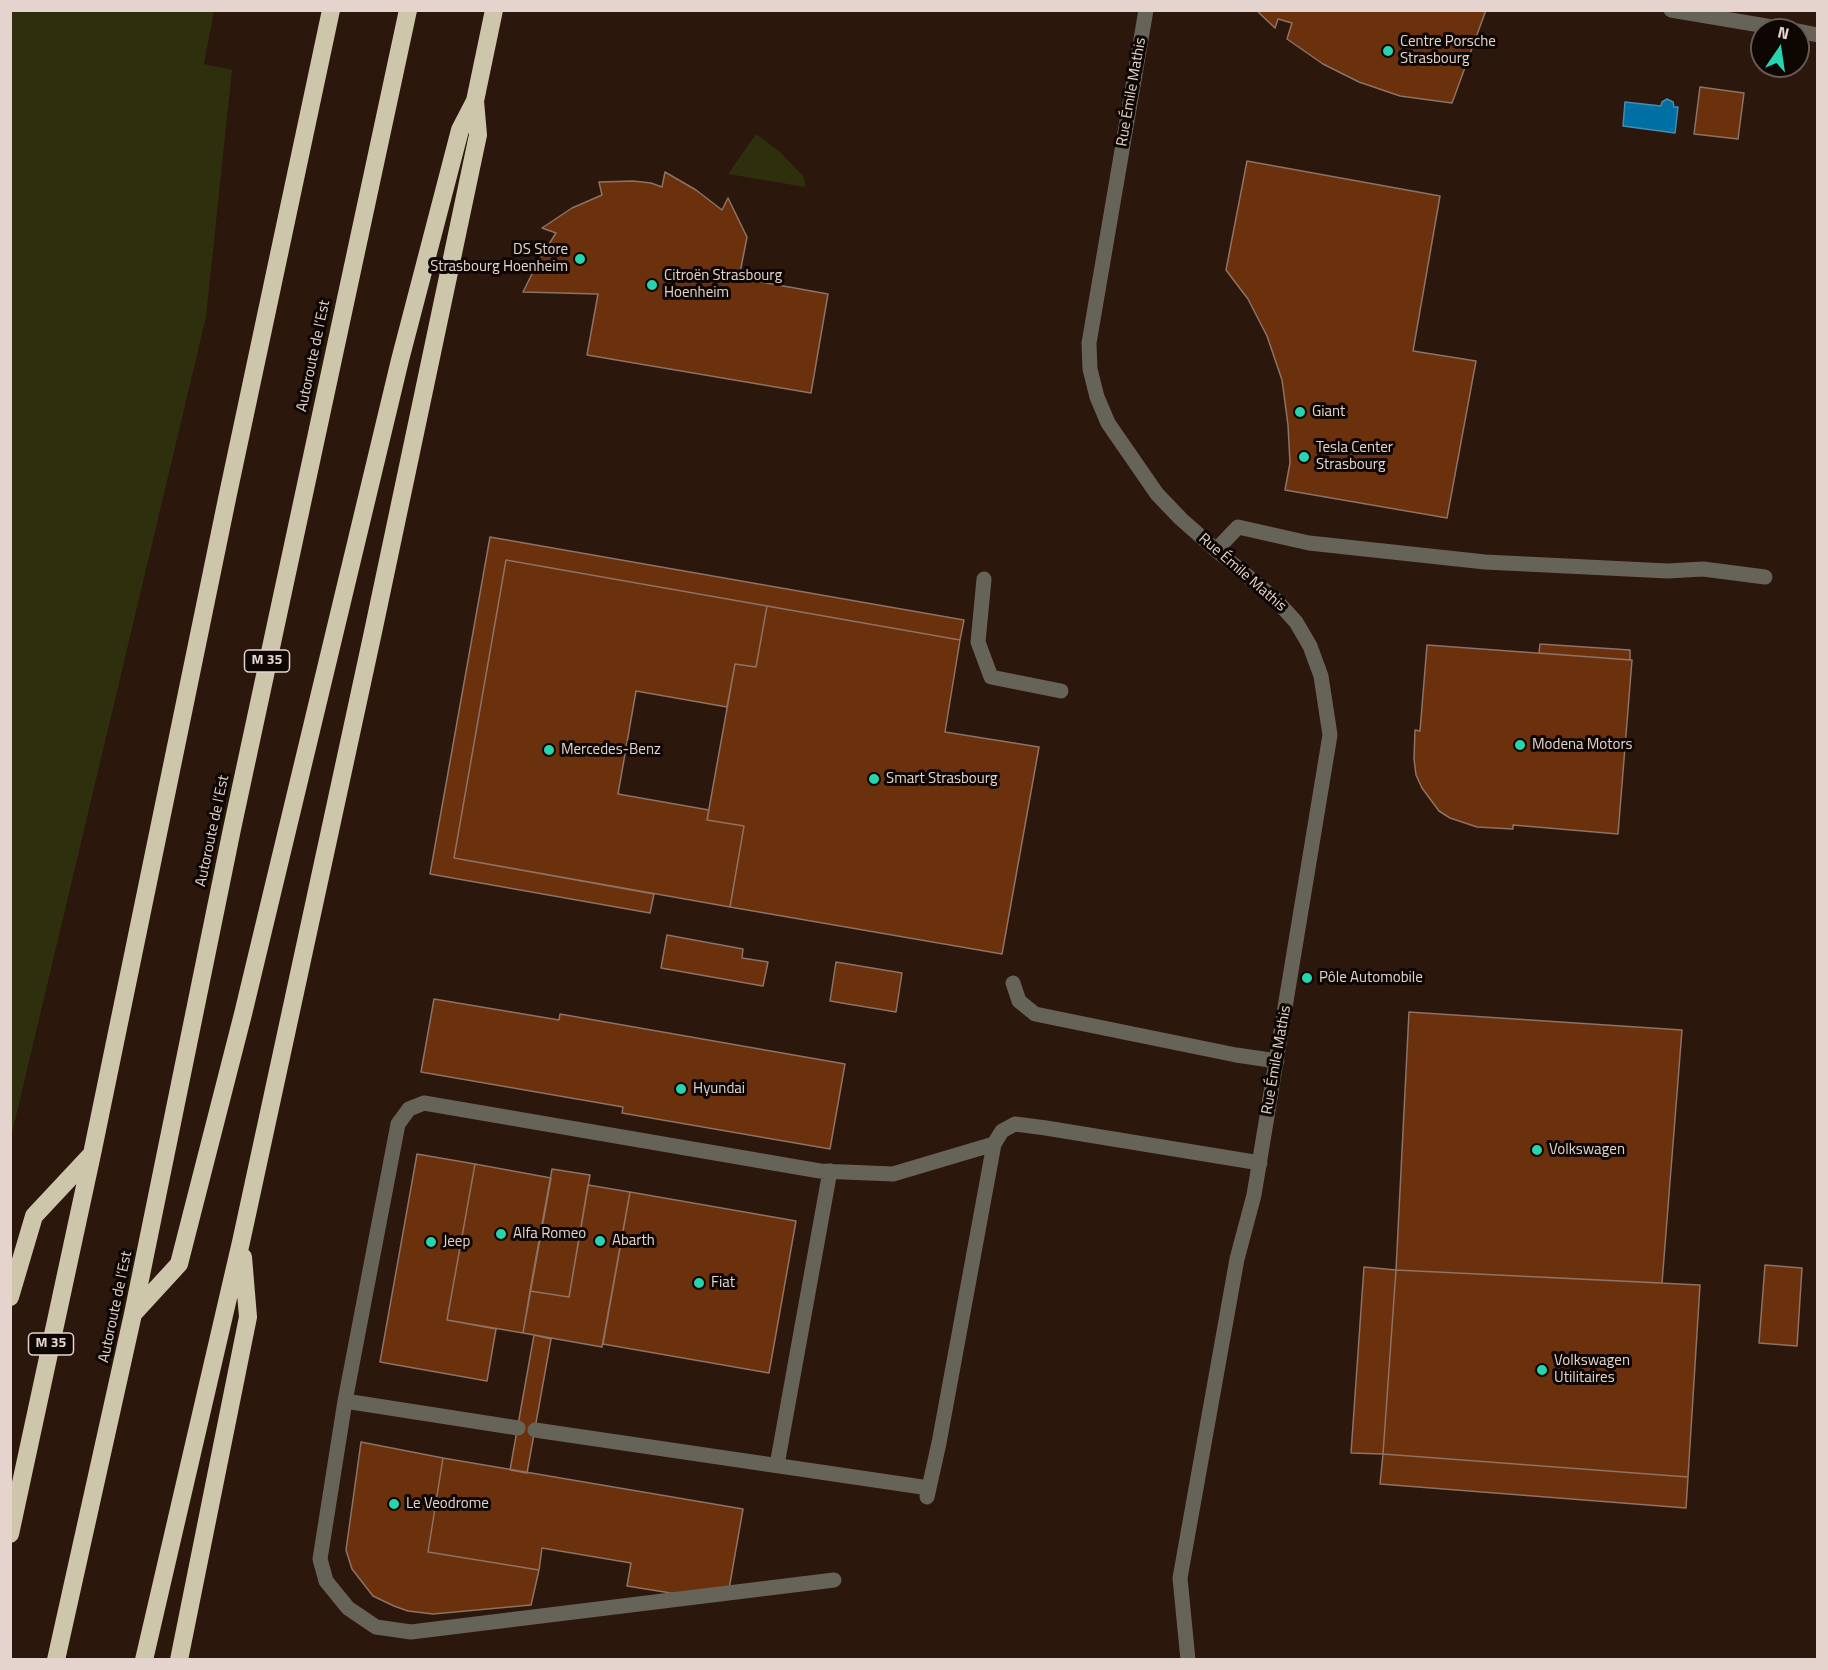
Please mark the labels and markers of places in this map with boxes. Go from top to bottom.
place label: Centre Porsche Strasbourg [1400,33,1496,68]
marker: Centre Porsche Strasbourg [1381,44,1395,58]
place label: DS Store Strasbourg Hoenheim [430,241,568,276]
marker: DS Store Strasbourg Hoenheim [573,252,587,266]
place label: Citroën Strasbourg Hoenheim [664,267,782,302]
marker: Citroën Strasbourg Hoenheim [645,278,659,292]
place label: Giant [1312,403,1345,421]
marker: Giant [1293,405,1307,419]
place label: Tesla Center Strasbourg [1316,439,1393,474]
marker: Tesla Center Strasbourg [1297,450,1311,464]
place label: Modena Motors [1532,736,1633,754]
marker: Modena Motors [1513,738,1527,752]
place label: Mercedes-Benz [561,741,661,759]
marker: Mercedes-Benz [542,743,556,757]
place label: Smart Strasbourg [886,770,997,788]
marker: Smart Strasbourg [867,772,881,786]
place label: Pôle Automobile [1319,969,1423,987]
marker: Pôle Automobile [1300,971,1314,985]
place label: Hyundai [693,1080,745,1098]
marker: Hyundai [674,1082,688,1096]
place label: Volkswagen [1549,1141,1625,1159]
marker: Volkswagen [1530,1143,1544,1157]
place label: Alfa Romeo [513,1225,586,1243]
marker: Alfa Romeo [494,1227,508,1241]
place label: Abarth [612,1232,655,1250]
place label: Jeep [443,1233,470,1251]
marker: Abarth [593,1234,607,1248]
marker: Jeep [424,1235,438,1249]
place label: Fiat [711,1274,735,1292]
marker: Fiat [692,1276,706,1290]
place label: Volkswagen Utilitaires [1554,1352,1630,1387]
marker: Volkswagen Utilitaires [1535,1363,1549,1377]
place label: Le Veodrome [406,1495,489,1513]
marker: Le Veodrome [387,1497,401,1511]

